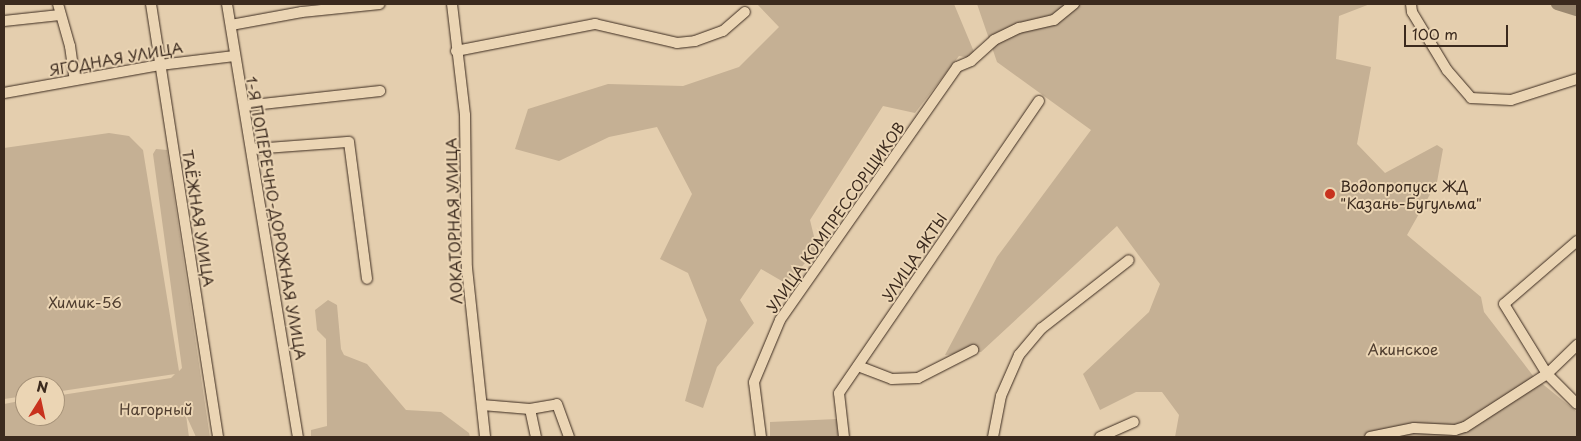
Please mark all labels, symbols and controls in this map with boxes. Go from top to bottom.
scale bar [1406,15,1510,47]
text: 100 m [1412,22,1458,45]
street label: ЯГОДНАЯ УЛИЦА [48,37,184,79]
street label: 1-Я ПОПЕРЕЧНО-ДОРОЖНАЯ УЛИЦА [243,75,311,361]
street label: УЛИЦА КОМПРЕССОРЩИКОВ [762,118,908,316]
street label: ЛОКАТОРНАЯ УЛИЦА [441,138,465,304]
street label: ТАЁЖНАЯ УЛИЦА [179,148,219,288]
place label: Водопропуск ЖД "Казань-Бугульма" [1340,176,1482,211]
marker: Водопропуск ЖД "Казань-Бугульма" [1324,188,1336,200]
street label: УЛИЦА ЯКТЫ [878,209,950,305]
park label: Химик-56 [48,293,122,311]
park label: Акинское [1367,340,1439,358]
text: N [35,375,50,398]
north arrow [15,376,65,426]
park label: Нагорный [119,400,193,418]

